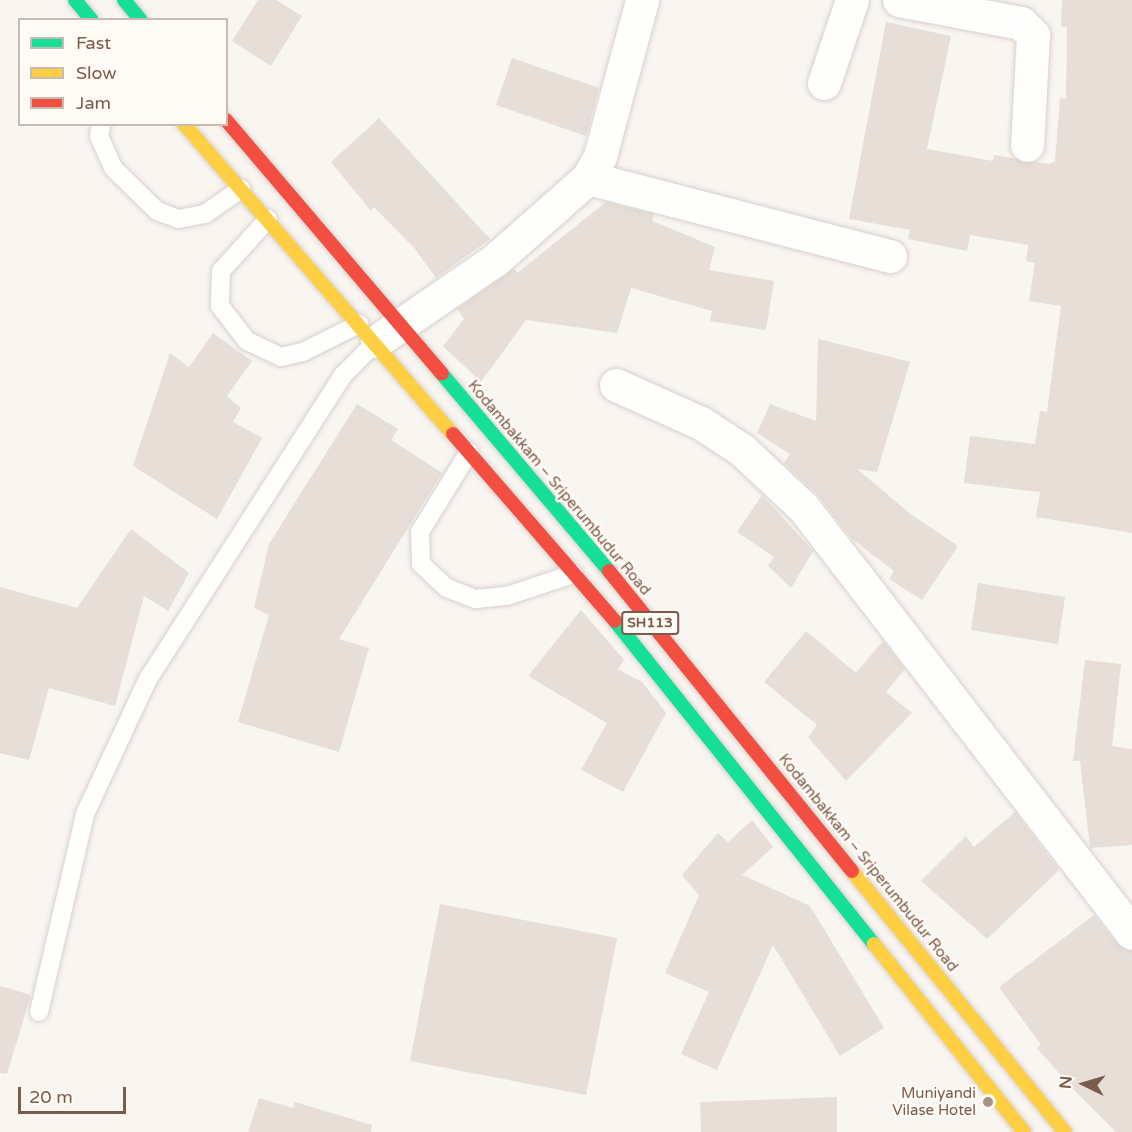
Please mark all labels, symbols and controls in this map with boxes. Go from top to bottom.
legend [18,18,228,126]
text: Fast [76,32,111,54]
text: Slow [76,62,117,84]
text: Jam [76,92,111,114]
street label: Kodambakkam – Sriperumbudur Road [464,377,654,599]
road number: SH113 [620,612,680,634]
street label: Kodambakkam – Sriperumbudur Road [774,751,962,975]
north arrow [1054,1054,1114,1114]
scale bar [21,1075,129,1113]
text: N [1056,1075,1077,1090]
place label: Muniyandi Vilase Hotel [892,1084,976,1119]
text: 20 m [29,1086,73,1108]
marker: Muniyandi Vilase Hotel [981,1095,995,1109]

